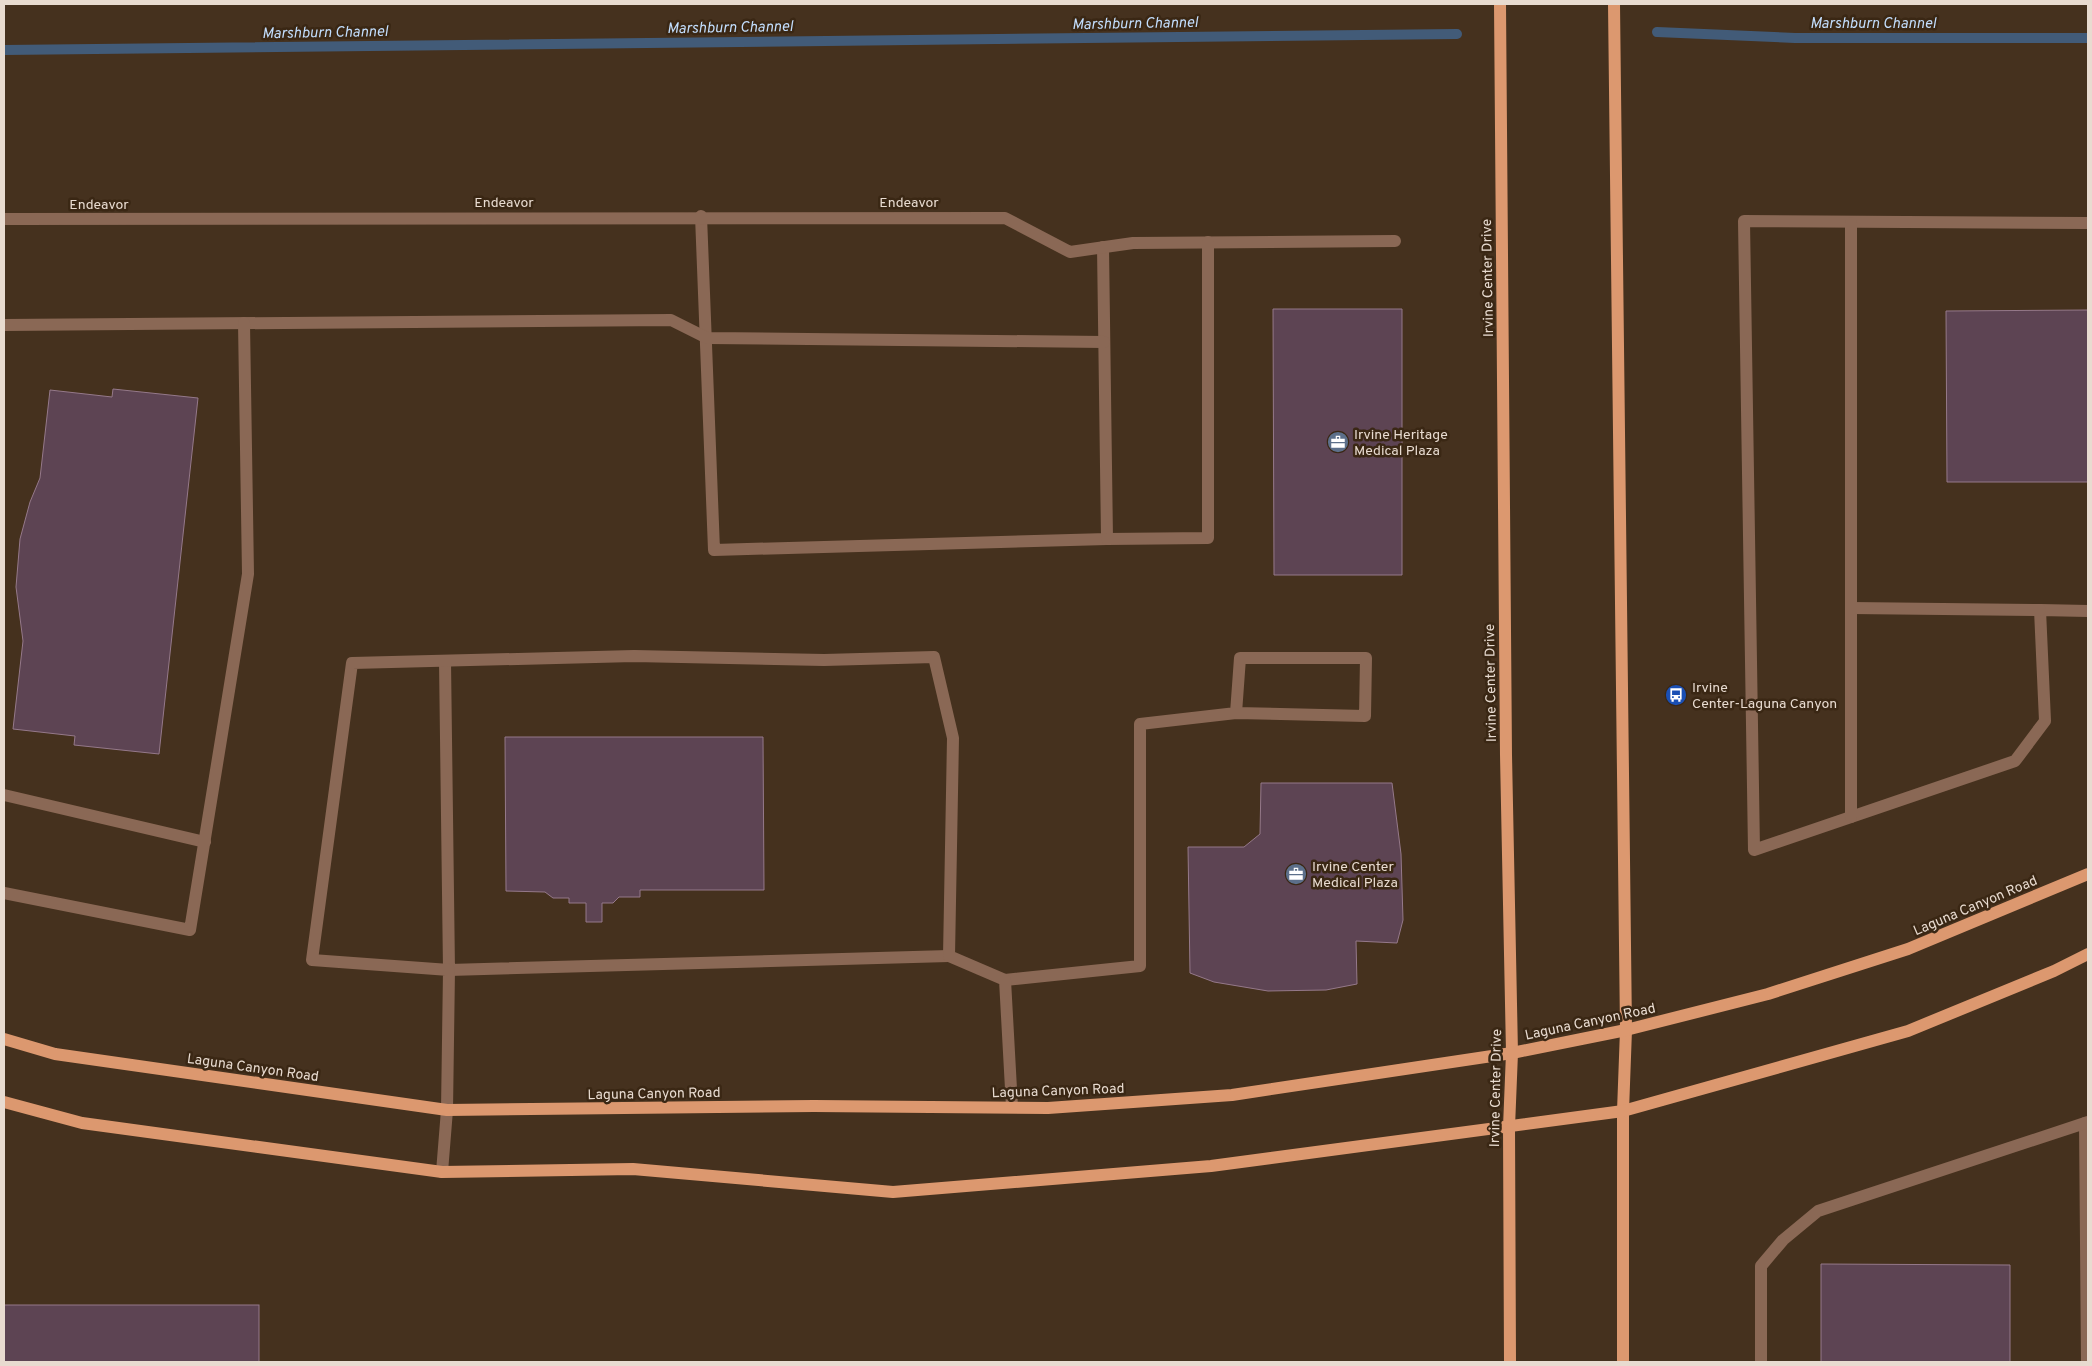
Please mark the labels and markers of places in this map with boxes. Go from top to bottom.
place label: Irvine Heritage Medical Plaza [1354,427,1448,460]
office icon: Irvine Heritage Medical Plaza [1326,430,1350,454]
place label: Irvine Center-Laguna Canyon [1692,680,1837,713]
bus stop icon: Irvine Center-Laguna Canyon [1664,683,1688,707]
place label: Irvine Center Medical Plaza [1312,859,1398,892]
office icon: Irvine Center Medical Plaza [1284,862,1308,886]

